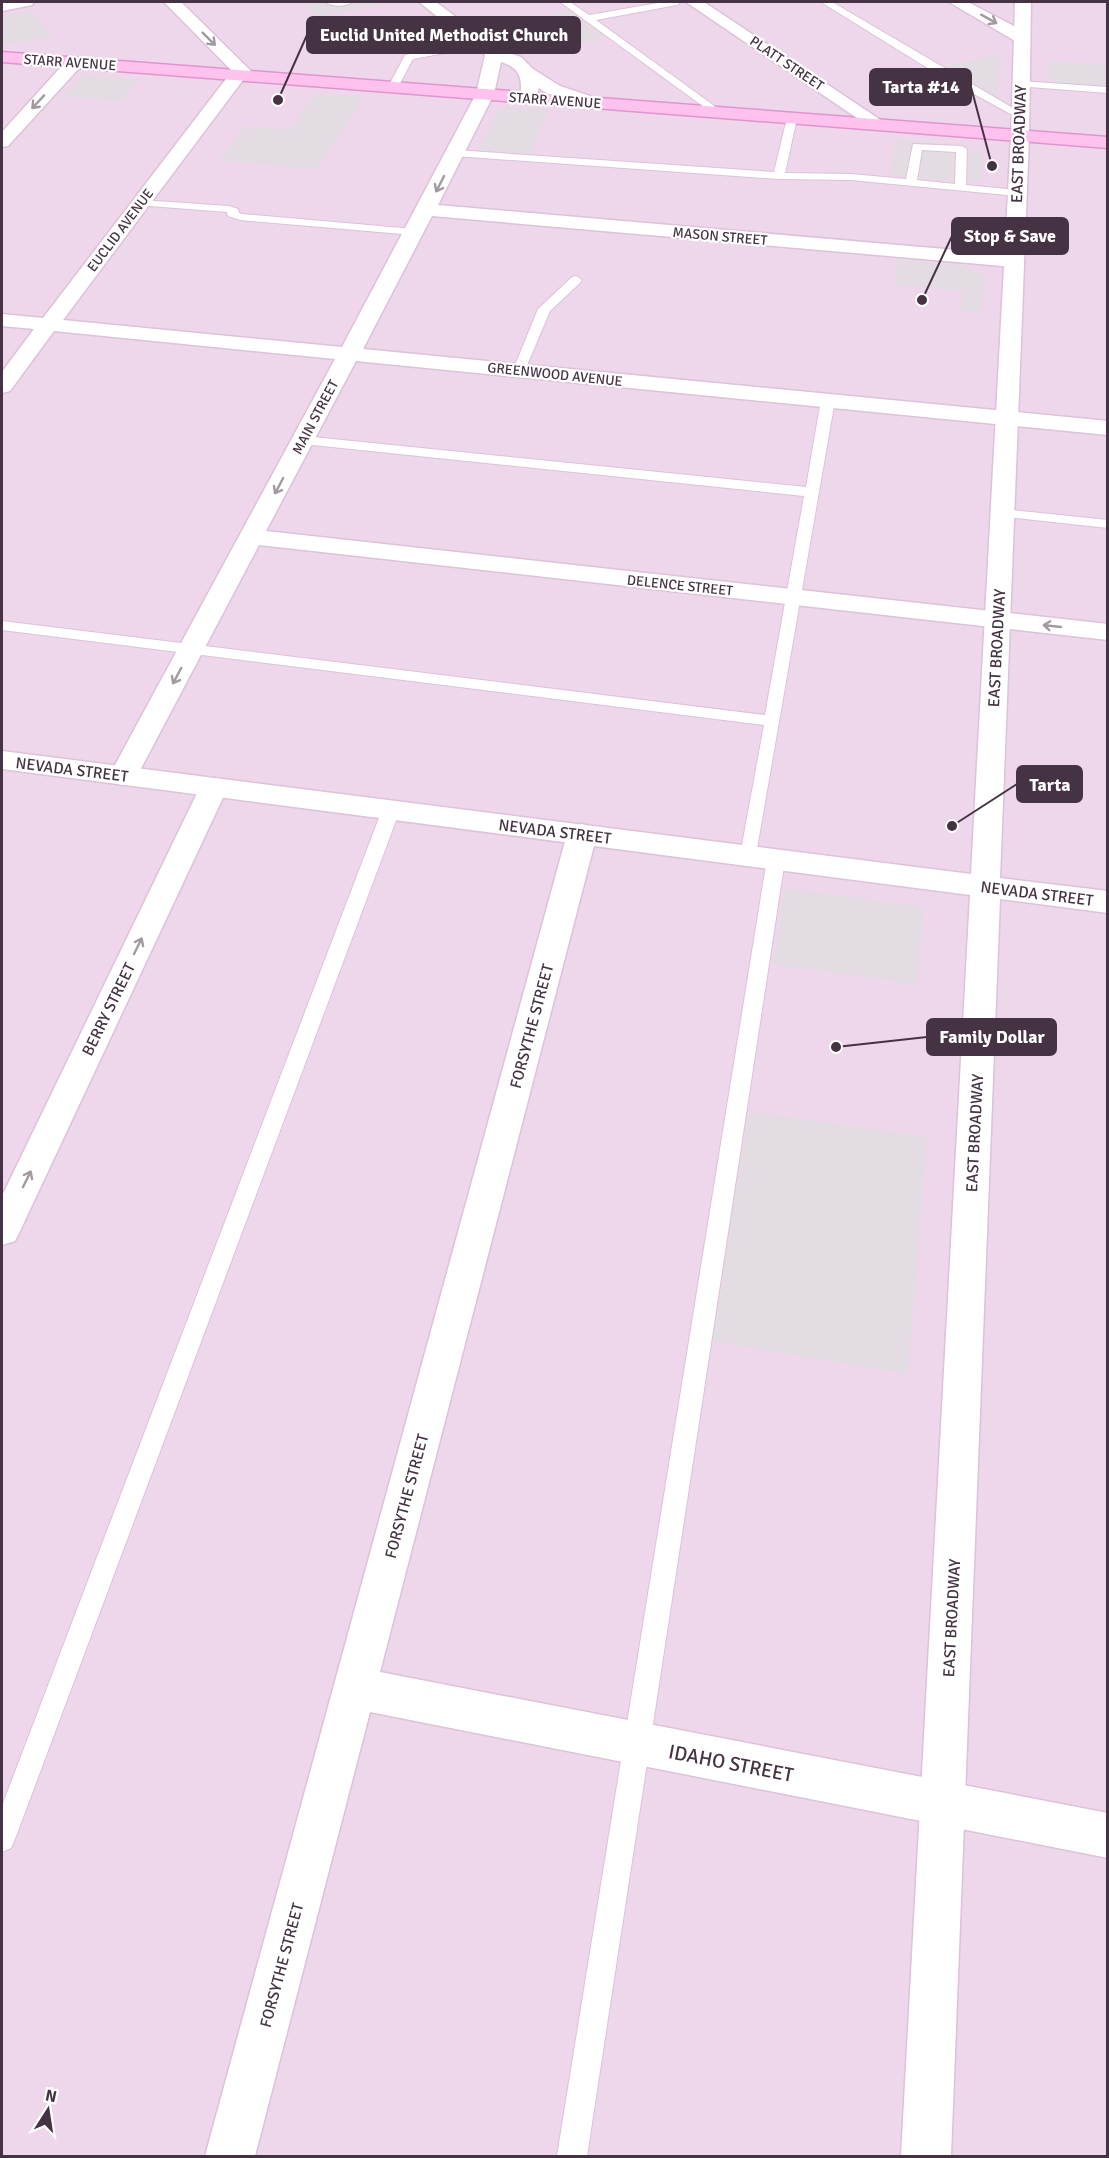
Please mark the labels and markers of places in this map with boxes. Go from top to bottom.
callout: Euclid United Methodist Church [307,17,580,53]
callout: Tarta #14 [870,69,971,105]
callout: Stop & Save [952,218,1068,254]
callout: Tarta [1017,766,1082,802]
callout: Family Dollar [927,1019,1056,1055]

